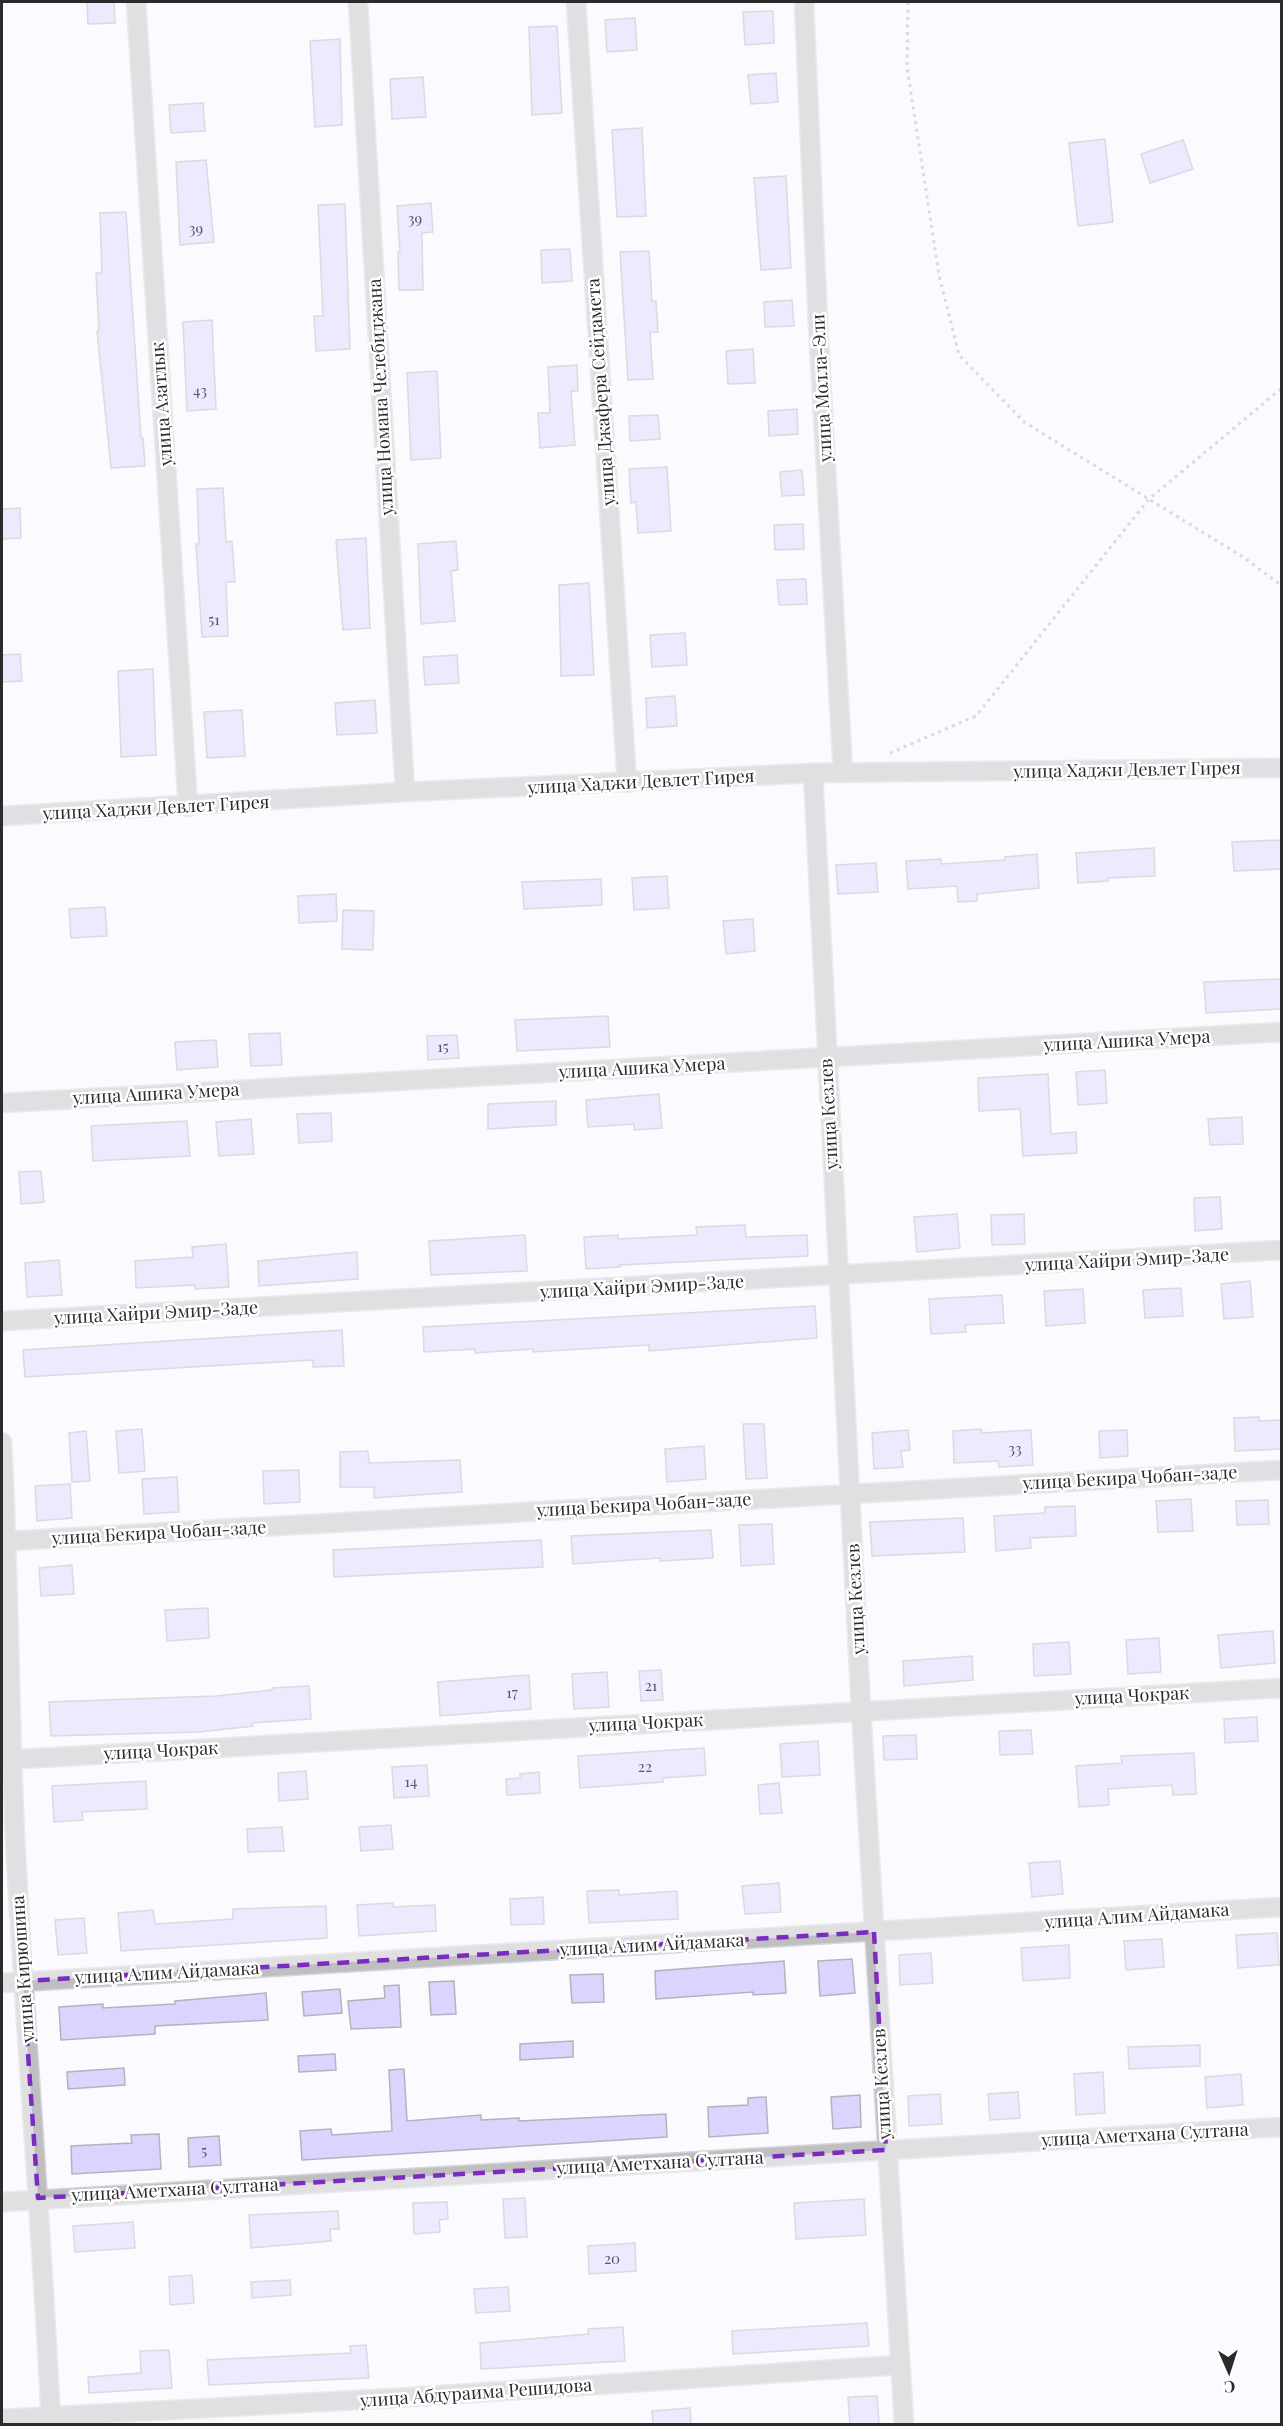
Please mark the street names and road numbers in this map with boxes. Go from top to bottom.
street label: улица Номана Челебиджана [362,278,398,517]
street label: улица Джафера Сейдамета [580,278,620,508]
street label: улица Молла-Эли [805,313,837,464]
street label: улица Азатлык [145,341,177,468]
street label: улица Хаджи Девлет Гирея [1012,755,1241,783]
street label: улица Хаджи Девлет Гирея [526,763,755,799]
street label: улица Хаджи Девлет Гирея [41,789,270,825]
street label: улица Ашика Умера [1042,1024,1211,1056]
street label: улица Ашика Умера [557,1051,726,1083]
street label: улица Кезлев [813,1058,843,1171]
street label: улица Ашика Умера [71,1077,240,1109]
street label: улица Хайри Эмир-Заде [1023,1242,1230,1276]
street label: улица Хайри Эмир-Заде [538,1269,745,1303]
street label: улица Хайри Эмир-Заде [52,1295,259,1329]
street label: улица Бекира Чобан-заде [1021,1459,1238,1495]
street label: улица Бекира Чобан-заде [535,1486,752,1522]
street label: улица Бекира Чобан-заде [50,1514,267,1550]
street label: улица Кезлев [840,1543,870,1656]
street label: улица Чокрак [1073,1680,1190,1710]
street label: улица Чокрак [587,1707,704,1737]
street label: улица Чокрак [102,1735,219,1765]
street label: улица Кирюшина [5,1895,39,2045]
street label: улица Алим Айдамака [1043,1897,1230,1933]
street label: улица Алим Айдамака [558,1927,745,1961]
street label: улица Алим Айдамака [73,1955,260,1989]
street label: улица Кезлев [866,2028,896,2141]
street label: улица Аметхана Султана [1040,2117,1249,2151]
street label: улица Аметхана Султана [555,2145,764,2179]
street label: улица Аметхана Султана [70,2172,279,2206]
street label: улица Абдураима Решидова [358,2372,593,2412]

